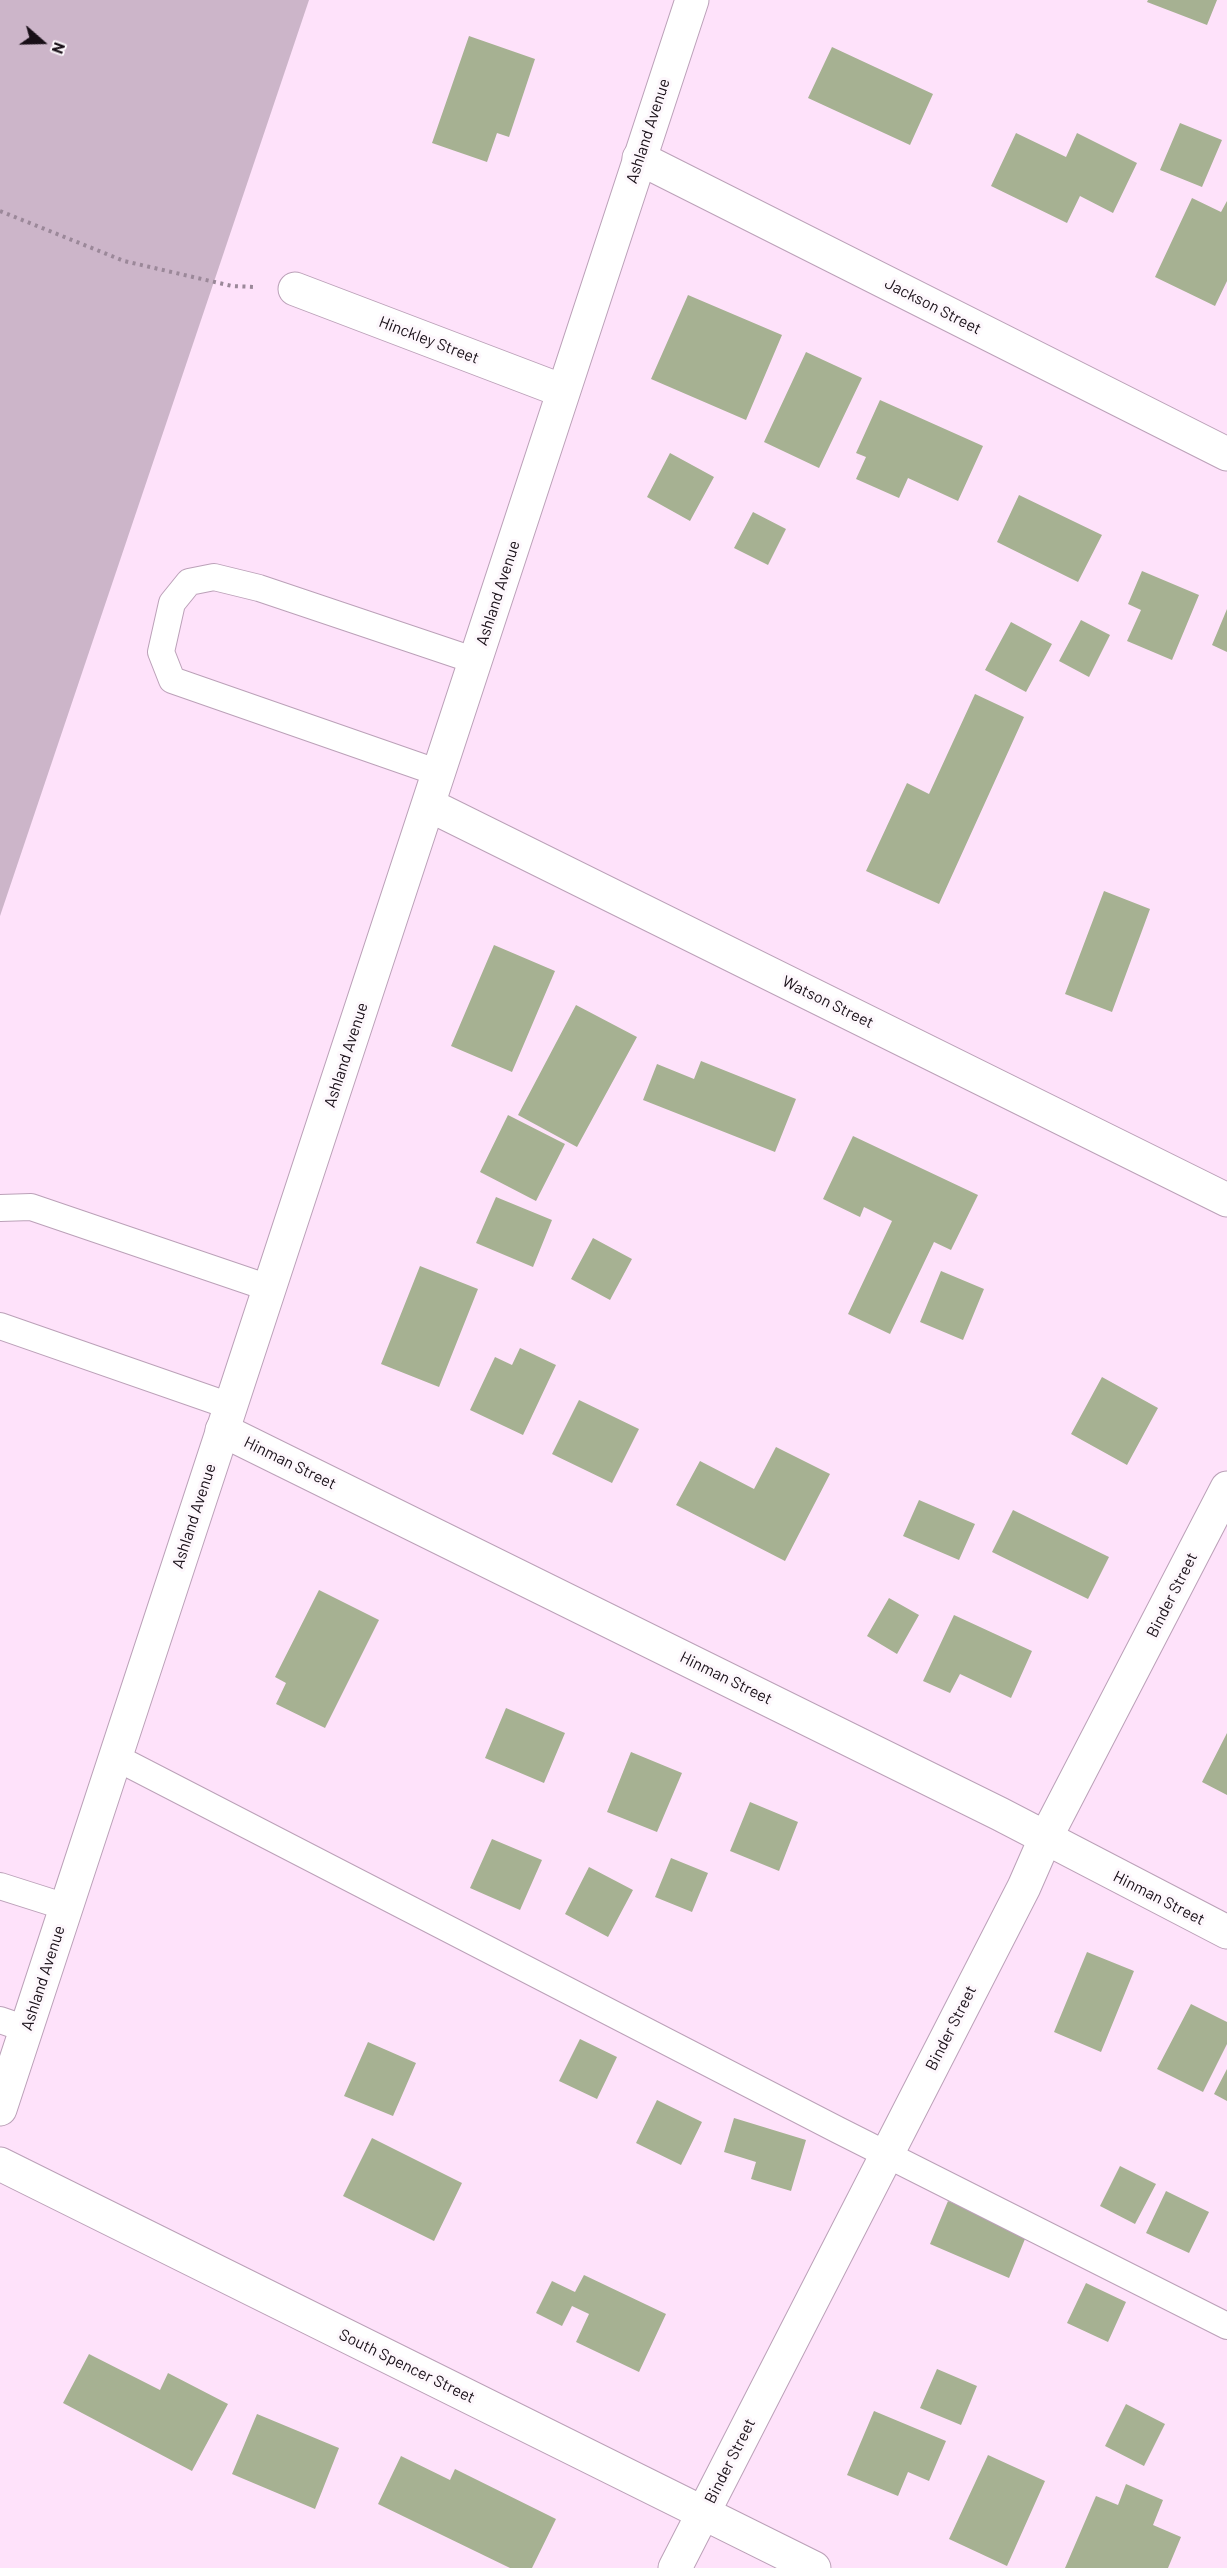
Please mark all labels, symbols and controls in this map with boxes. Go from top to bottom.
north arrow [12,12,72,72]
text: N [49,40,70,57]
street label: Ashland Avenue [622,76,674,186]
street label: Jackson Street [882,273,984,339]
street label: Hinckley Street [376,312,482,368]
street label: Ashland Avenue [472,538,524,648]
street label: Watson Street [779,972,877,1032]
street label: Ashland Avenue [320,1000,372,1110]
street label: Hinman Street [241,1432,339,1494]
street label: Ashland Avenue [168,1461,220,1571]
street label: Binder Street [1142,1549,1202,1641]
street label: Hinman Street [677,1647,775,1709]
street label: Hinman Street [1110,1867,1208,1929]
street label: Ashland Avenue [17,1923,69,2033]
street label: Binder Street [921,1982,981,2074]
street label: South Spencer Street [336,2325,478,2407]
street label: Binder Street [700,2415,760,2507]

